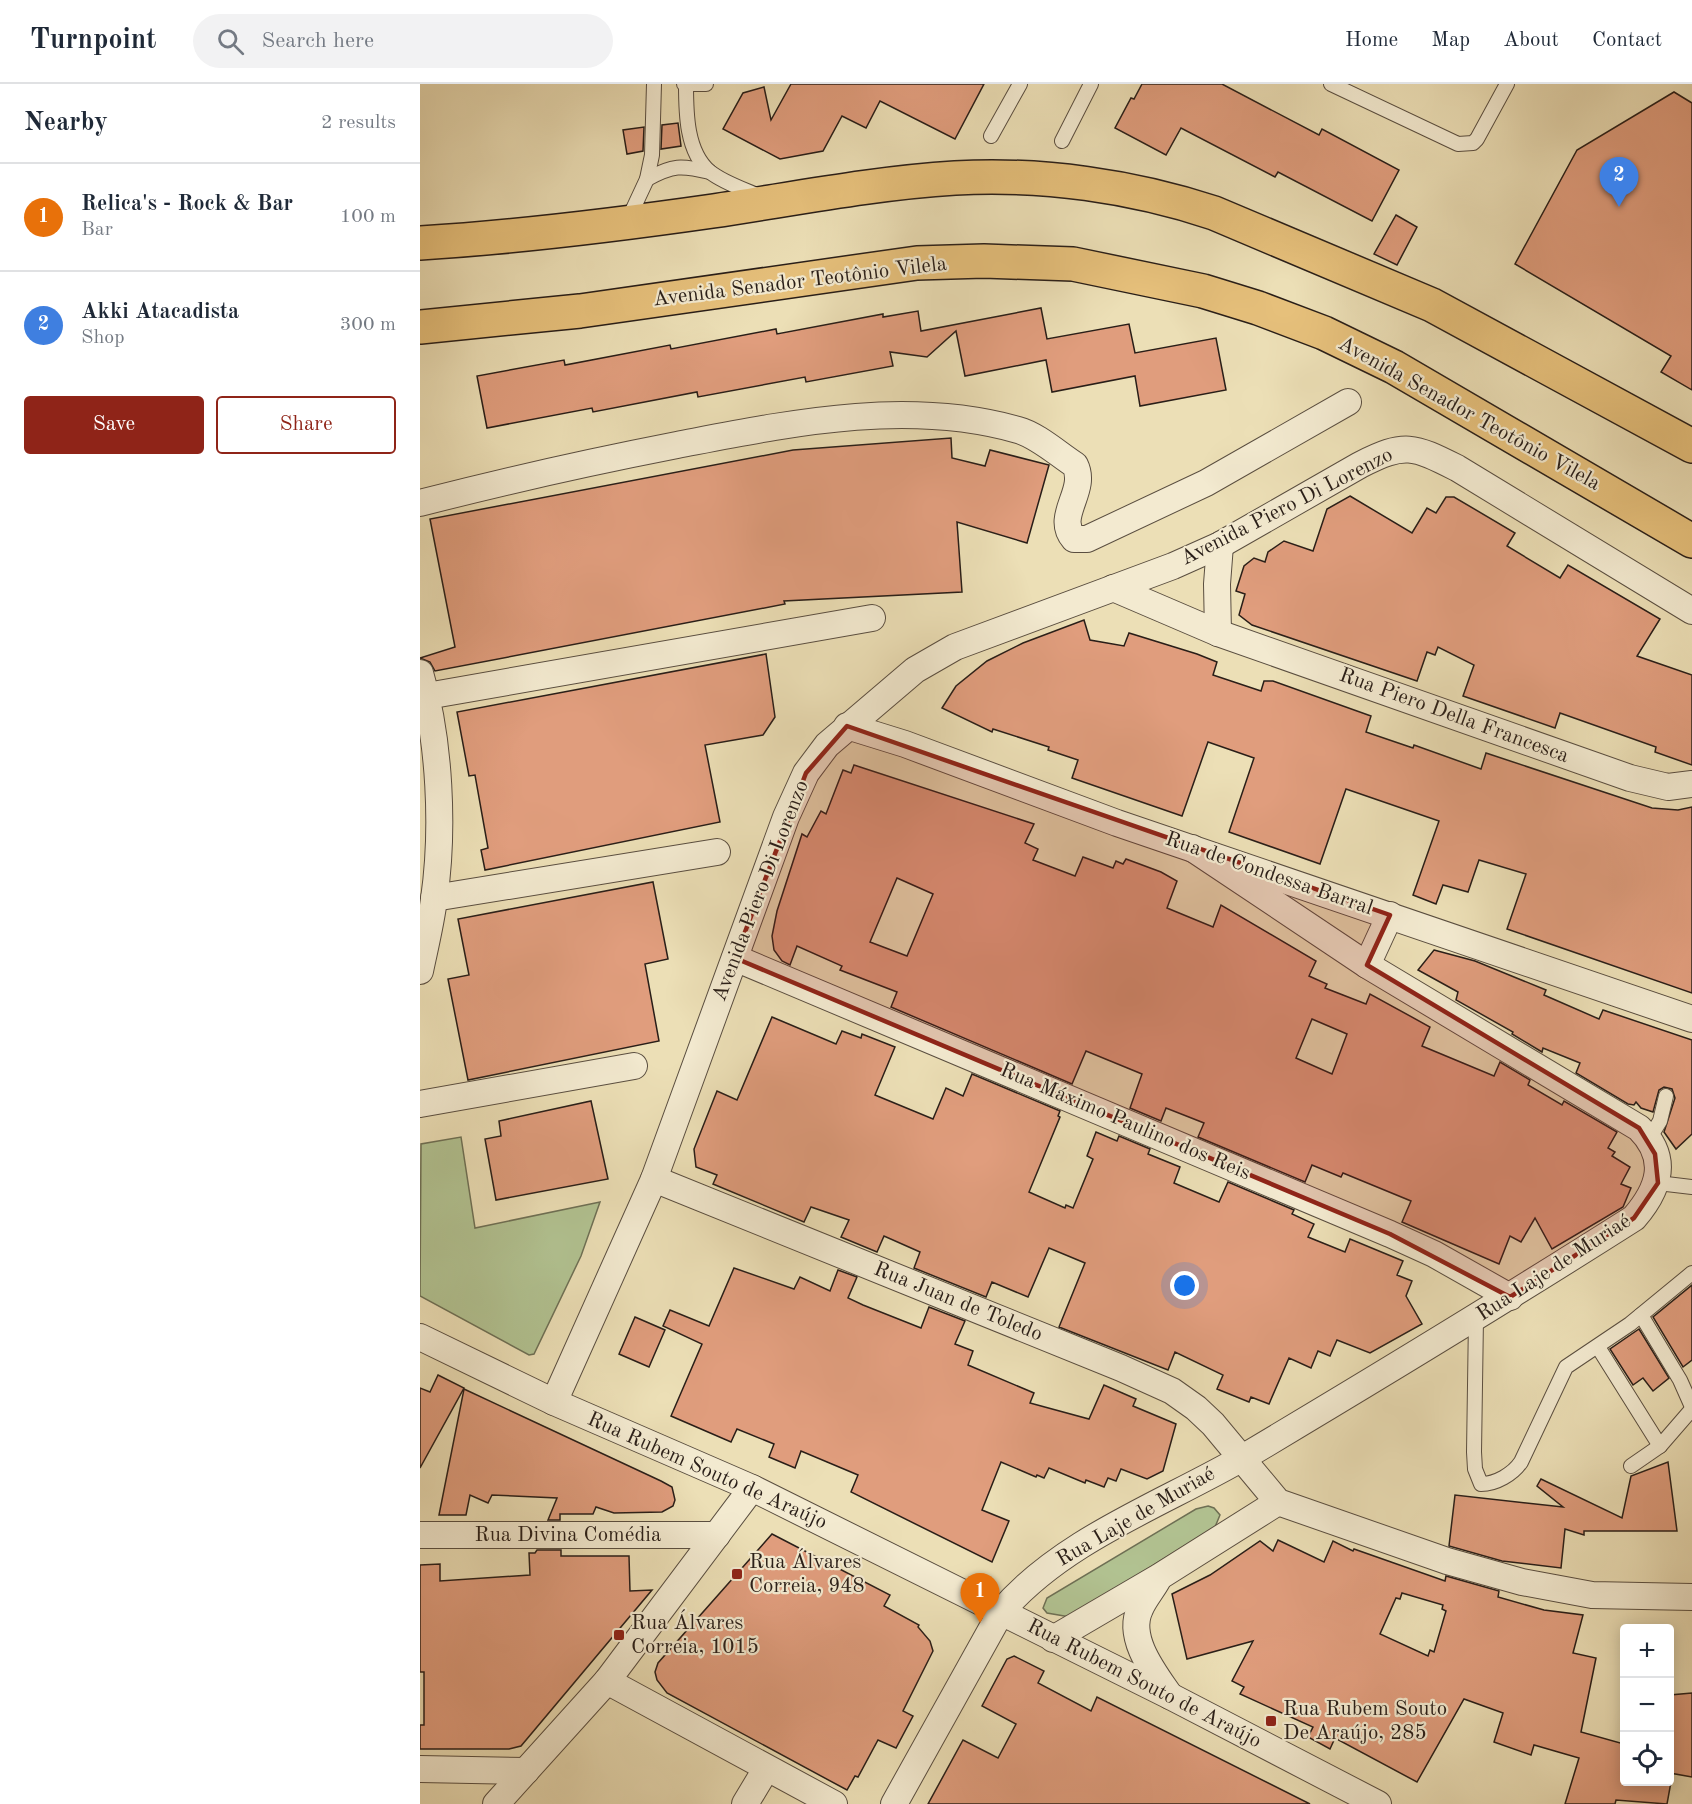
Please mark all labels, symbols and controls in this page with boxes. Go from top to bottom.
search box [193,14,613,68]
icon: search [214,25,247,58]
text: Turnpoint [30,27,157,55]
text: Search here [262,30,374,52]
text: Home [1345,30,1398,51]
text: Map [1431,30,1470,51]
text: About [1503,30,1559,51]
text: Contact [1592,30,1662,51]
text: Nearby [24,110,108,136]
text: 2 results [321,113,396,133]
pin: 2 [1600,158,1638,207]
text: Relica's - Rock & Bar [81,193,293,215]
text: 1 [38,207,49,227]
text: 100 m [340,207,396,227]
text: Bar [81,220,113,240]
street label: Avenida Senador Teotônio Vilela [652,254,948,310]
text: Akki Atacadista [81,301,239,323]
text: 2 [38,315,49,335]
text: 300 m [340,315,396,335]
text: Shop [81,328,125,348]
street label: Avenida Senador Teotônio Vilela [1334,333,1604,495]
button: Save [24,396,204,454]
button: Share [216,396,396,454]
street label: Avenida Piero Di Lorenzo [1178,444,1396,570]
street label: Rua Piero Della Francesca [1336,665,1572,767]
street label: Avenida Piero Di Lorenzo [709,778,813,1004]
street label: Rua de Condessa Barral [1162,829,1376,920]
street label: Rua Máximo Paulino dos Reis [997,1060,1253,1184]
street label: Rua Laje de Muriaé [1473,1210,1635,1326]
street label: Rua Juan de Toledo [871,1259,1045,1345]
your location [1170,1271,1199,1300]
street label: Rua Rubem Souto de Araújo [584,1409,830,1533]
street label: Rua Laje de Muriaé [1053,1463,1219,1571]
street label: Rua Divina Comédia [475,1525,661,1546]
place label: Rua Álvares Correia, 948 [749,1548,865,1597]
marker: Rua Álvares Correia, 948 [730,1567,744,1581]
pin: 1 [960,1574,1000,1623]
place label: Rua Álvares Correia, 1015 [631,1609,759,1658]
street label: Rua Rubem Souto de Araújo [1023,1616,1265,1752]
map controls [1620,1624,1674,1786]
button: + [1620,1624,1674,1678]
marker: Rua Álvares Correia, 1015 [612,1628,626,1642]
button: − [1620,1678,1674,1732]
place label: Rua Rubem Souto De Araújo, 285 [1283,1699,1447,1744]
marker: Rua Rubem Souto De Araújo, 285 [1264,1714,1278,1728]
button: locate [1620,1732,1674,1786]

